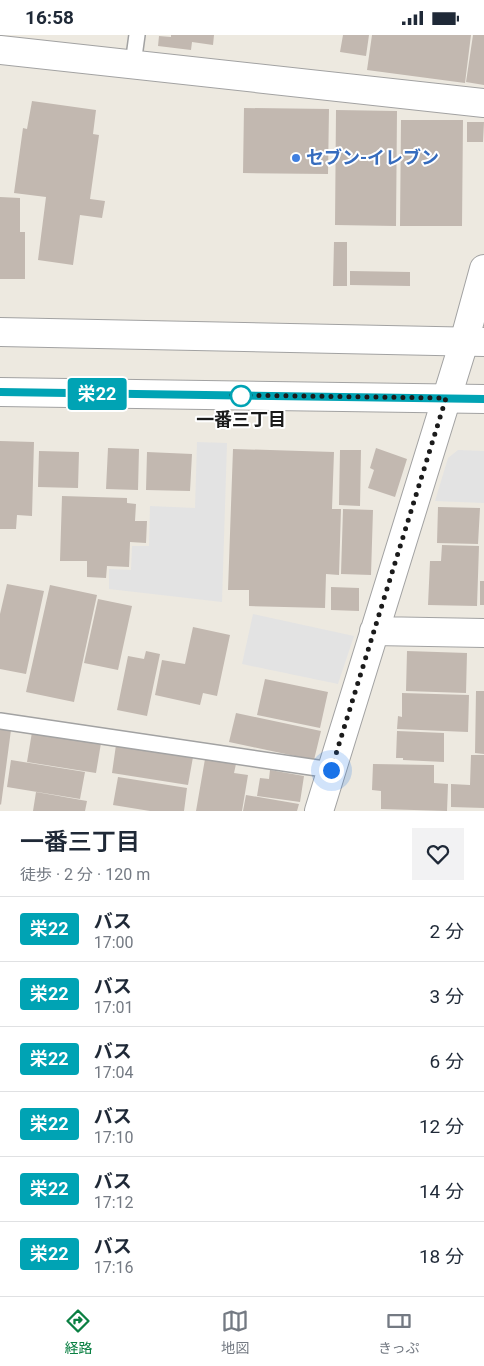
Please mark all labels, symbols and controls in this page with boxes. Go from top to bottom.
text: 16:58 [25,6,74,29]
place label: セブン-イレブン [306,147,439,168]
marker: セブン-イレブン [290,152,302,164]
line badge: 栄22 [68,378,126,410]
text: 栄22 [78,383,116,404]
marker: 一番三丁目 [230,385,252,407]
place label: 一番三丁目 [196,409,286,430]
your location [319,758,344,783]
text: 一番三丁目 [20,828,140,856]
button: heart [412,828,464,880]
text: 徒歩 · 2 分 · 120 m [20,865,150,884]
text: バス [94,910,132,933]
text: 栄22 [30,918,69,939]
text: 2 分 [430,920,464,943]
text: 17:00 [94,933,134,952]
text: バス [94,975,132,998]
text: 栄22 [30,983,69,1004]
text: 3 分 [430,985,464,1008]
text: 17:01 [94,998,134,1017]
text: バス [94,1040,132,1063]
text: 栄22 [30,1048,69,1069]
text: 6 分 [430,1050,464,1073]
text: 17:04 [94,1063,134,1082]
text: バス [94,1105,132,1128]
text: 栄22 [30,1113,69,1134]
text: 12 分 [419,1115,464,1138]
text: 17:10 [94,1128,134,1147]
text: バス [94,1170,132,1193]
text: 栄22 [30,1178,69,1199]
text: 14 分 [419,1180,464,1203]
text: 17:12 [94,1193,134,1212]
text: バス [94,1235,132,1258]
text: 栄22 [30,1243,69,1264]
text: 18 分 [419,1245,464,1268]
text: 17:16 [94,1258,134,1277]
tab: 経路 [64,1307,92,1357]
tab: 地図 [221,1307,249,1357]
tab: きっぷ [378,1307,420,1357]

